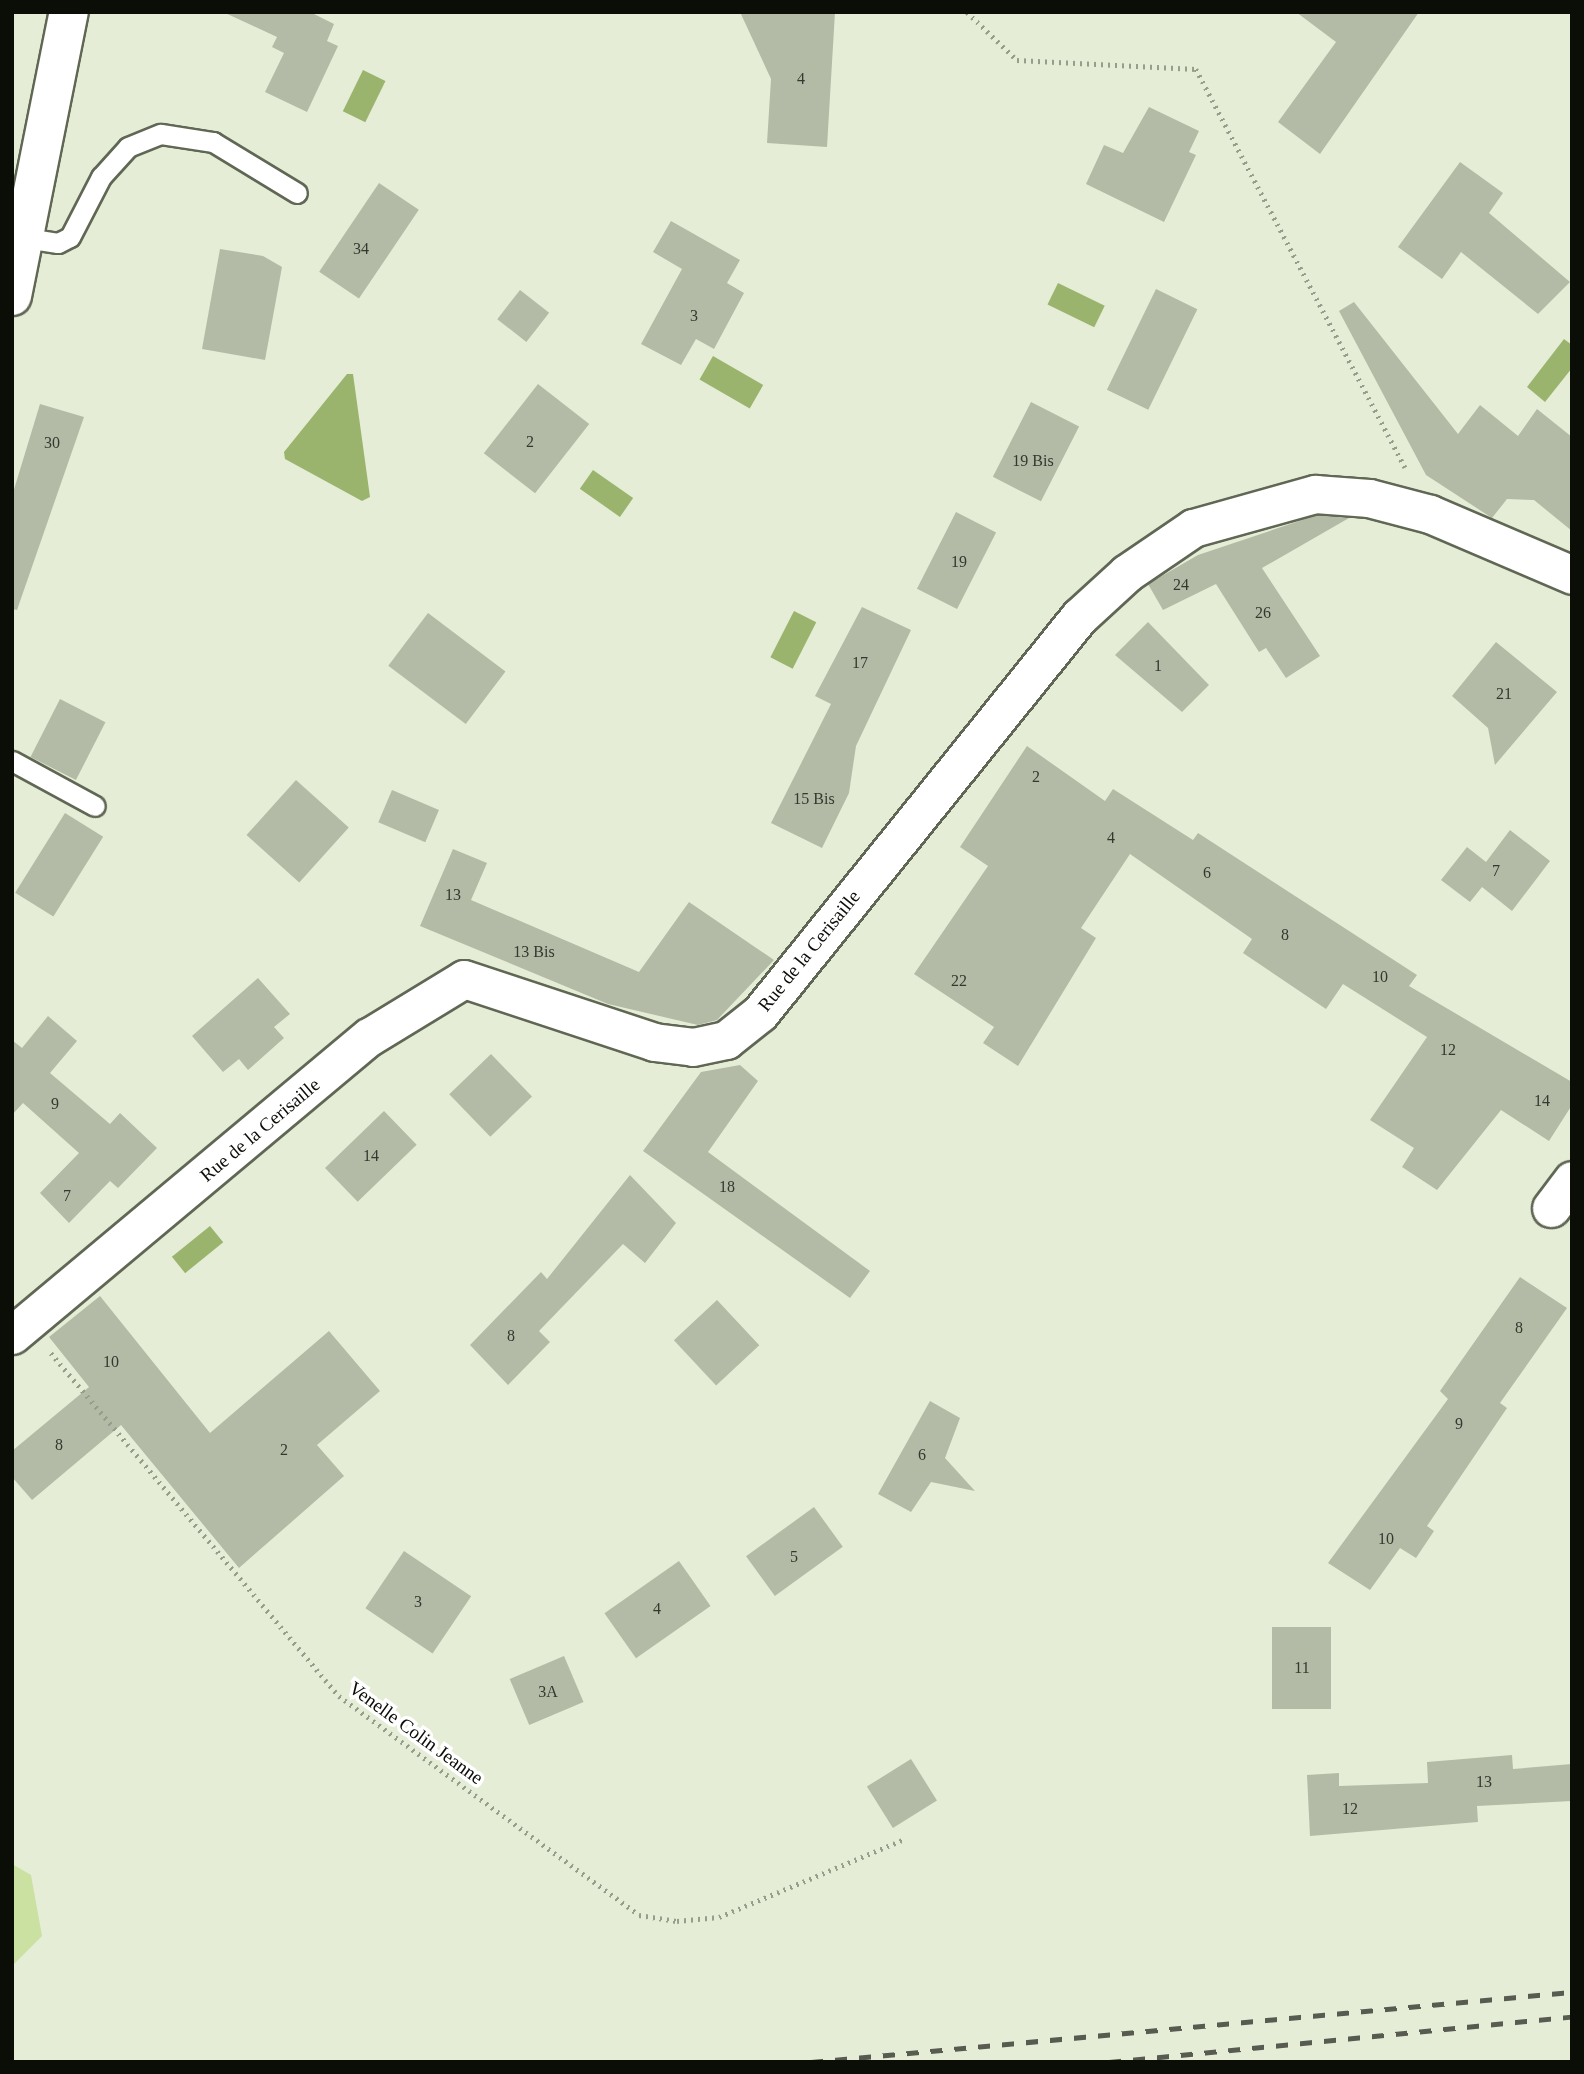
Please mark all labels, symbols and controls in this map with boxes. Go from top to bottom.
house number: 4 [797,69,805,89]
house number: 34 [353,239,369,259]
house number: 3 [690,306,698,326]
house number: 2 [526,432,534,452]
house number: 30 [44,433,60,453]
house number: 19 Bis [1012,451,1054,471]
house number: 19 [951,552,967,572]
house number: 24 [1173,575,1189,595]
house number: 26 [1255,603,1271,623]
house number: 17 [852,653,868,673]
house number: 1 [1154,656,1162,676]
house number: 21 [1496,684,1512,704]
house number: 2 [1032,767,1040,787]
house number: 15 Bis [793,789,835,809]
house number: 4 [1107,828,1115,848]
house number: 7 [1492,861,1500,881]
house number: 6 [1203,863,1211,883]
house number: 13 [445,885,461,905]
street label: Rue de la Cerisaille [753,886,865,1016]
house number: 8 [1281,925,1289,945]
house number: 13 Bis [513,942,555,962]
house number: 10 [1372,967,1388,987]
house number: 22 [951,971,967,991]
house number: 12 [1440,1040,1456,1060]
street label: Rue de la Cerisaille [195,1073,325,1187]
house number: 14 [1534,1091,1550,1111]
house number: 9 [51,1094,59,1114]
house number: 14 [363,1146,379,1166]
house number: 18 [719,1177,735,1197]
house number: 7 [63,1186,71,1206]
house number: 8 [1515,1318,1523,1338]
house number: 8 [507,1326,515,1346]
house number: 10 [103,1352,119,1372]
house number: 9 [1455,1414,1463,1434]
house number: 8 [55,1435,63,1455]
house number: 2 [280,1440,288,1460]
house number: 6 [918,1445,926,1465]
house number: 10 [1378,1529,1394,1549]
house number: 5 [790,1547,798,1567]
house number: 3 [414,1592,422,1612]
house number: 4 [653,1599,661,1619]
house number: 11 [1294,1658,1310,1678]
street label: Venelle Colin Jeanne [344,1677,488,1789]
house number: 3A [538,1682,558,1702]
house number: 13 [1476,1772,1492,1792]
house number: 12 [1342,1799,1358,1819]

